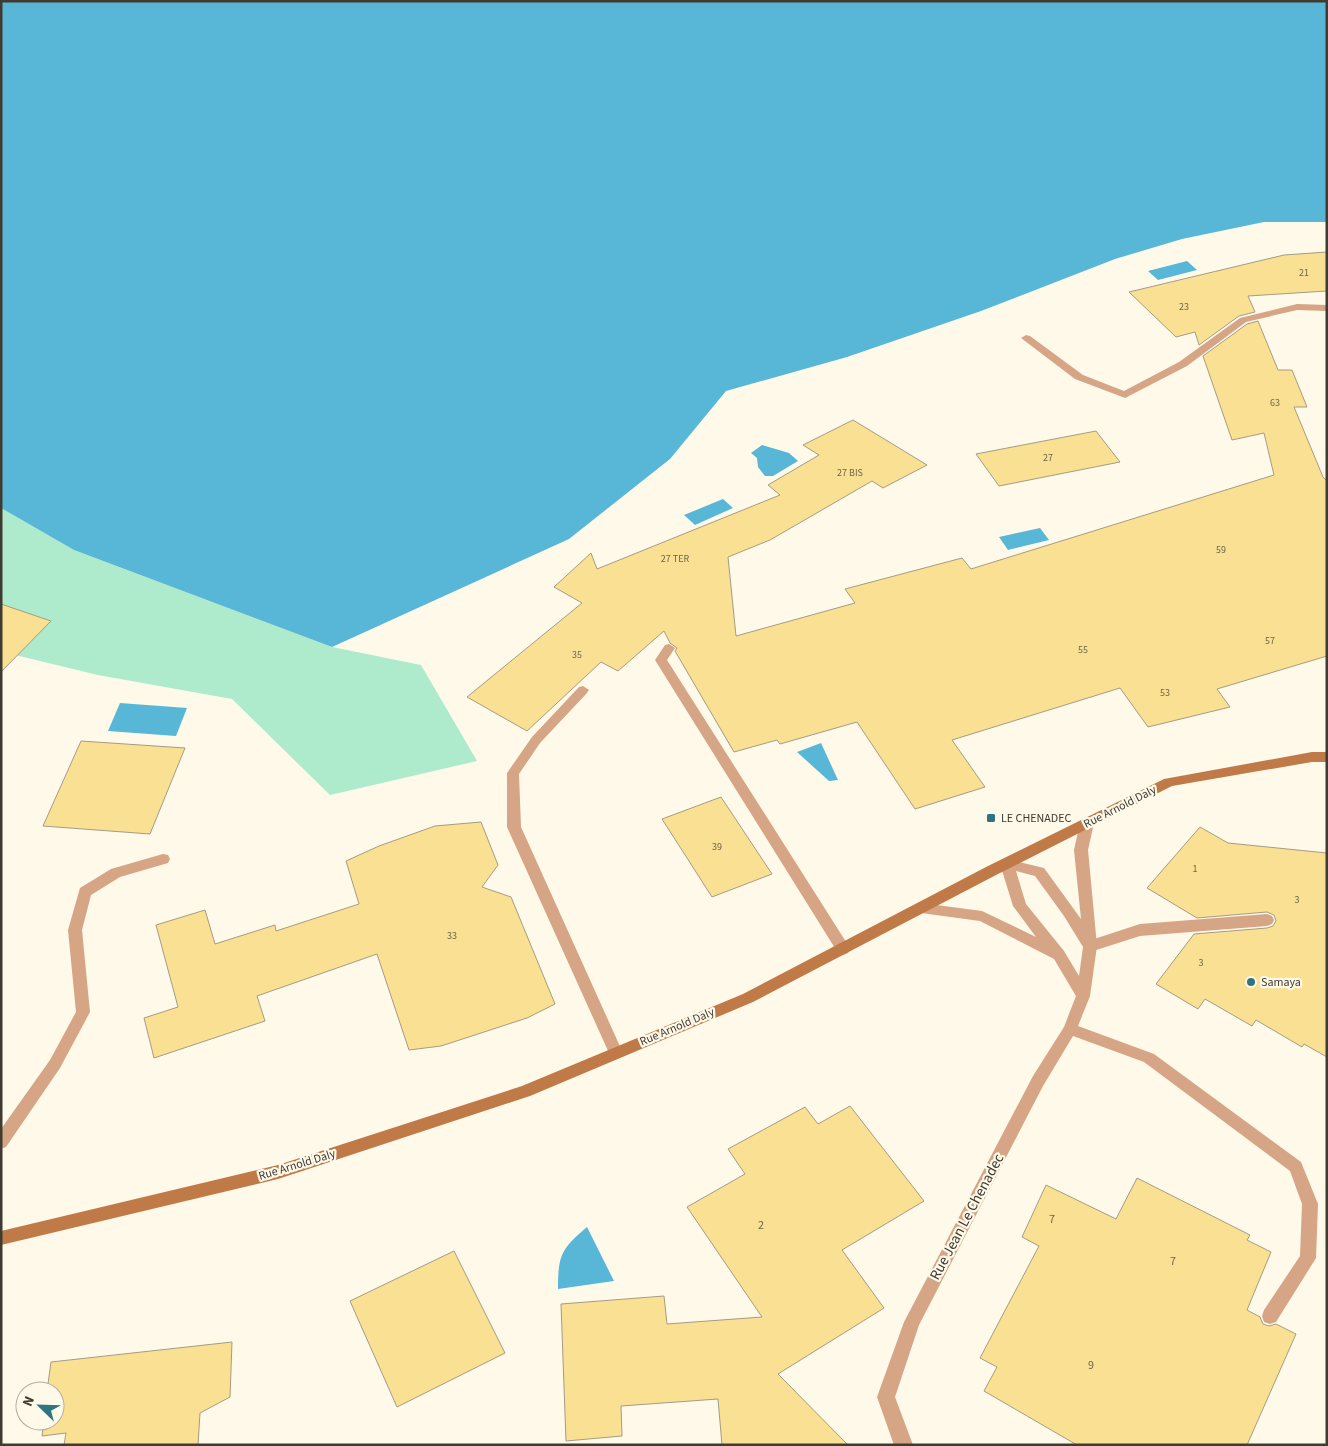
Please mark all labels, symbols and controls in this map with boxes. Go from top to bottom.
house number: 21 [1299,266,1309,280]
house number: 23 [1179,300,1189,314]
house number: 63 [1270,396,1280,410]
house number: 27 [1043,451,1053,465]
house number: 27 BIS [837,466,863,480]
house number: 59 [1216,543,1226,557]
house number: 27 TER [661,552,689,566]
house number: 57 [1265,634,1275,648]
house number: 55 [1078,643,1088,657]
house number: 35 [572,648,582,662]
house number: 53 [1160,686,1170,700]
street label: Rue Arnold Daly [1081,781,1160,833]
place label: LE CHENADEC [1001,810,1072,827]
marker: LE CHENADEC [985,812,997,824]
house number: 39 [712,840,722,854]
house number: 1 [1193,862,1198,876]
house number: 3 [1295,893,1300,907]
house number: 33 [447,929,457,943]
house number: 3 [1199,956,1204,970]
place label: Samaya [1261,974,1301,991]
marker: Samaya [1245,976,1257,988]
street label: Rue Arnold Daly [637,1003,717,1050]
street label: Rue Arnold Daly [256,1145,338,1185]
street label: Rue Jean Le Chenadec [925,1150,1009,1284]
house number: 7 [1049,1211,1055,1228]
house number: 2 [758,1217,764,1234]
house number: 7 [1170,1253,1176,1270]
house number: 9 [1088,1357,1094,1374]
north arrow [15,1381,65,1431]
text: N [18,1393,40,1410]

